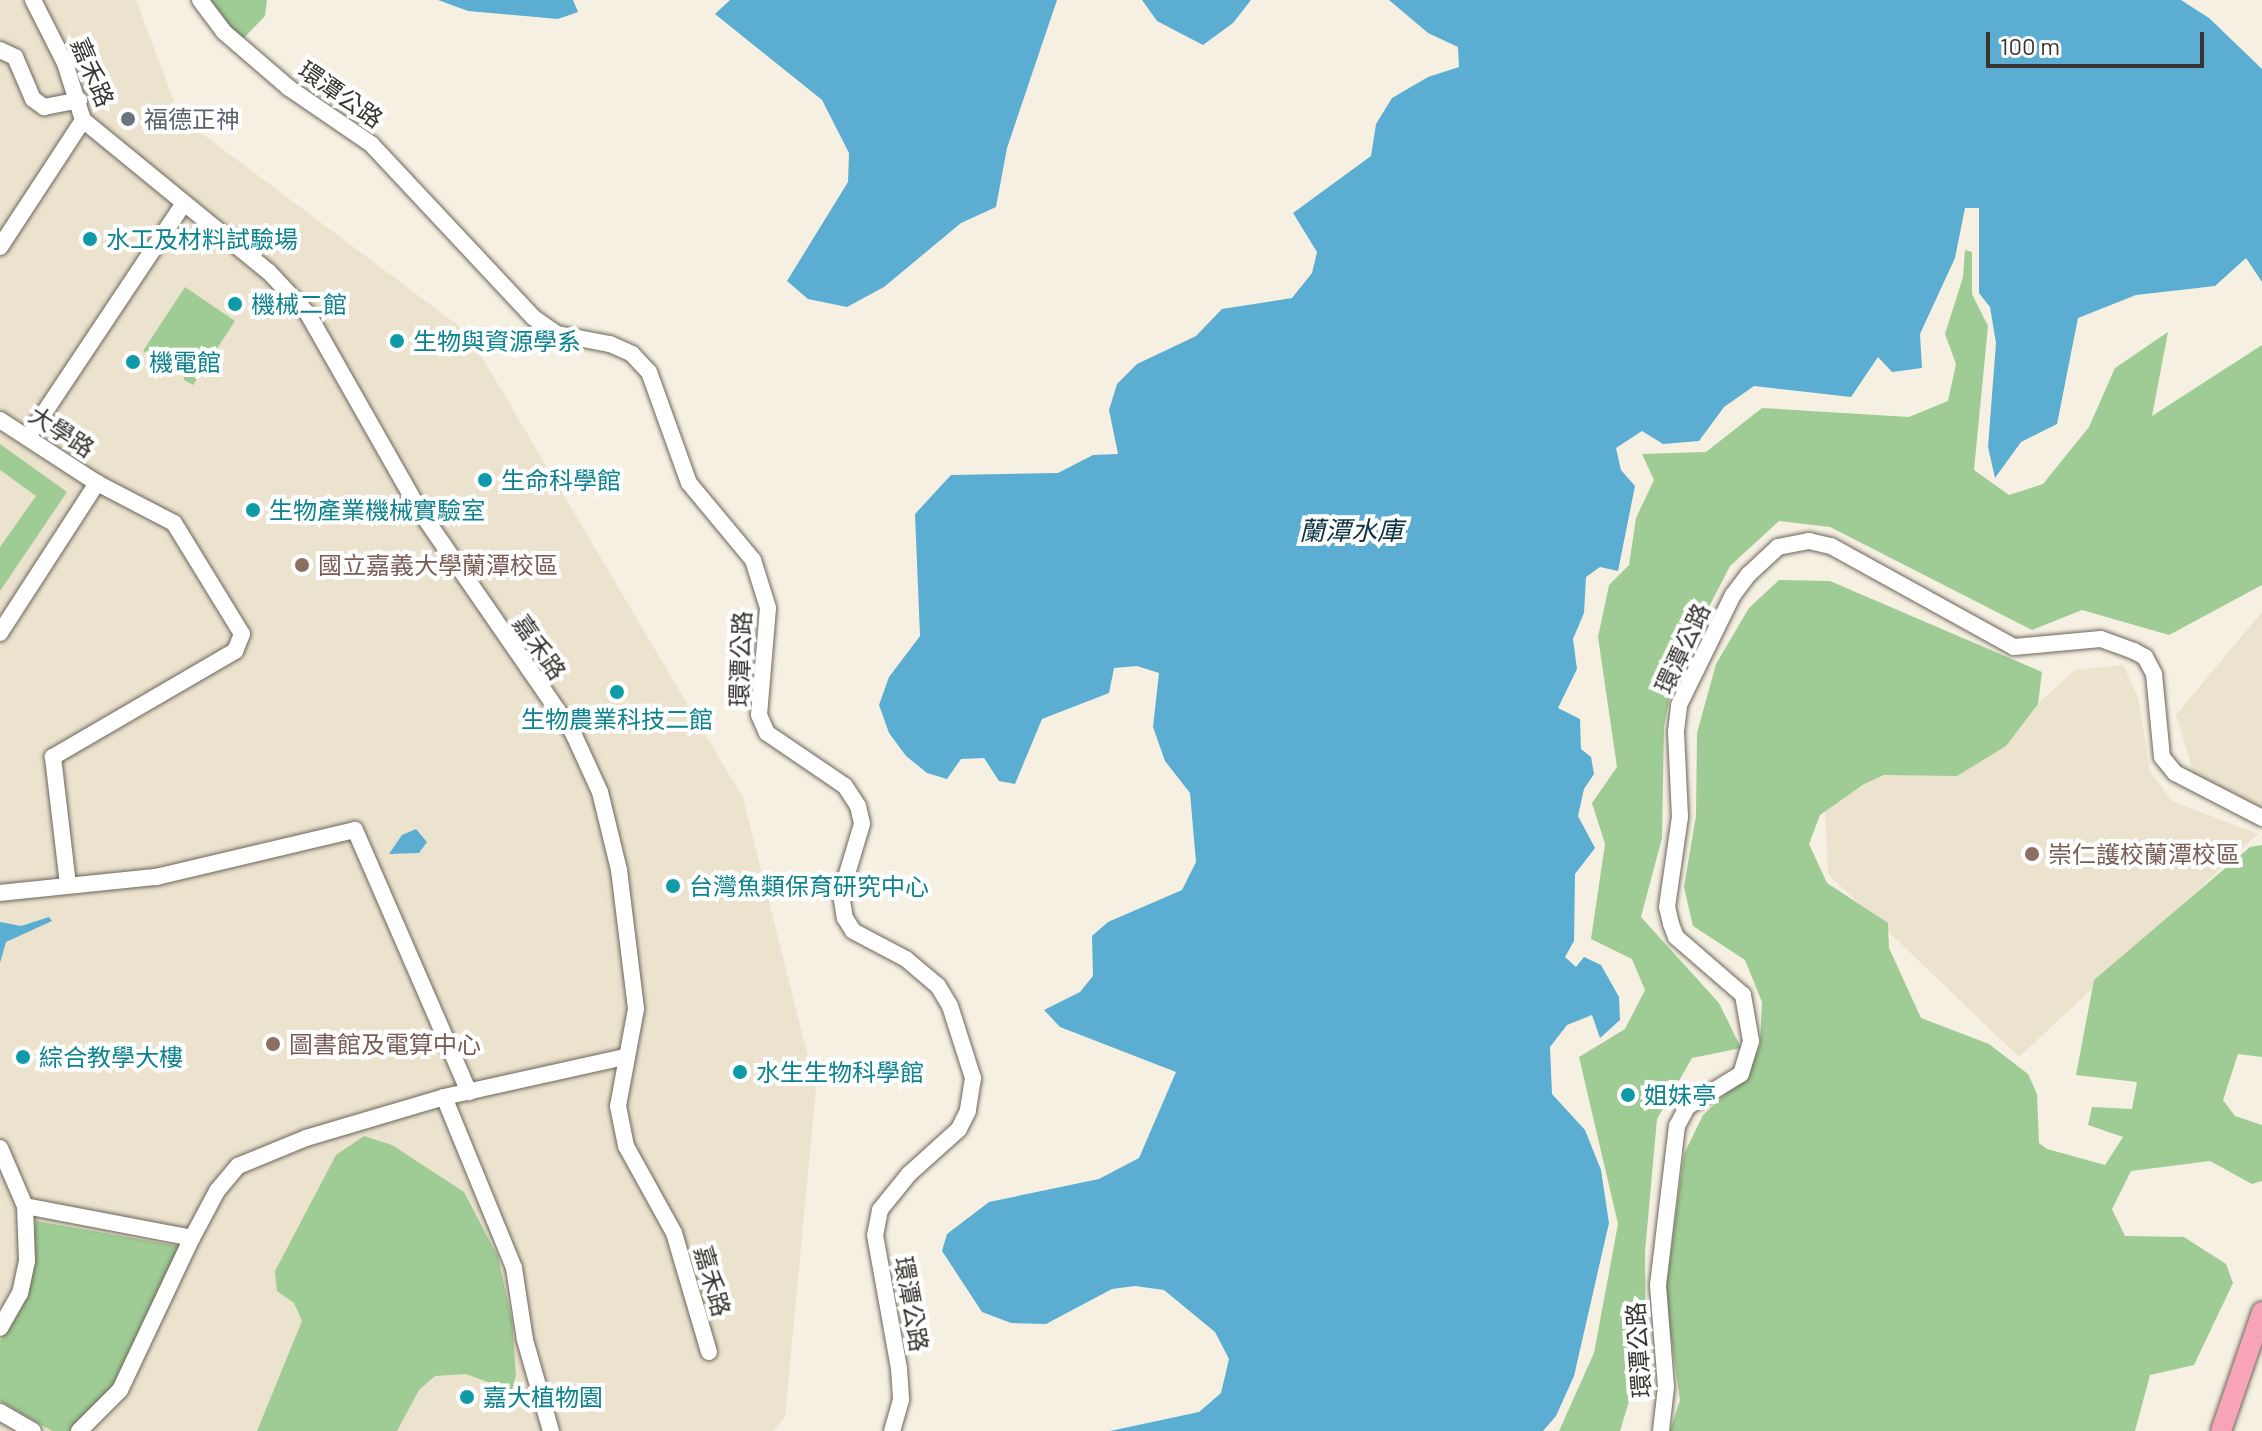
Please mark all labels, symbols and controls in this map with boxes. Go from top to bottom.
scale bar [1990,16,2208,66]
text: 100 m [2000,31,2060,60]
street label: 嘉禾路 [66,33,120,111]
street label: 環潭公路 [293,55,389,133]
place label: 福德正神 [144,105,240,133]
marker: 福德正神 [119,110,137,128]
place label: 水工及材料試驗場 [106,225,298,253]
marker: 水工及材料試驗場 [81,230,99,248]
place label: 機械二館 [251,290,347,318]
marker: 機械二館 [226,295,244,313]
place label: 生物與資源學系 [413,327,581,355]
marker: 生物與資源學系 [388,332,406,350]
place label: 機電館 [149,348,221,376]
marker: 機電館 [124,353,142,371]
street label: 大學路 [24,399,100,463]
place label: 生命科學館 [501,466,621,494]
marker: 生命科學館 [476,471,494,489]
place label: 生物產業機械實驗室 [269,496,485,524]
marker: 生物產業機械實驗室 [244,501,262,519]
water label: 蘭潭水庫 [1299,514,1403,546]
place label: 國立嘉義大學蘭潭校區 [318,551,558,579]
marker: 國立嘉義大學蘭潭校區 [293,556,311,574]
street label: 環潭公路 [1649,598,1715,698]
street label: 嘉禾路 [508,609,572,685]
street label: 環潭公路 [724,611,756,707]
marker: 生物農業科技二館 [608,683,626,701]
place label: 生物農業科技二館 [521,705,713,733]
place label: 崇仁護校蘭潭校區 [2048,840,2240,868]
marker: 崇仁護校蘭潭校區 [2023,845,2041,863]
place label: 台灣魚類保育研究中心 [689,872,929,900]
marker: 台灣魚類保育研究中心 [664,877,682,895]
place label: 圖書館及電算中心 [289,1030,481,1058]
marker: 圖書館及電算中心 [264,1035,282,1053]
place label: 綜合教學大樓 [39,1043,183,1071]
marker: 綜合教學大樓 [14,1048,32,1066]
place label: 水生生物科學館 [756,1058,924,1086]
marker: 水生生物科學館 [731,1063,749,1081]
place label: 姐妹亭 [1644,1081,1716,1109]
marker: 姐妹亭 [1619,1086,1637,1104]
street label: 嘉禾路 [689,1242,737,1320]
street label: 環潭公路 [889,1254,935,1354]
street label: 環潭公路 [1620,1301,1656,1399]
place label: 嘉大植物園 [483,1383,603,1411]
marker: 嘉大植物園 [458,1388,476,1406]

